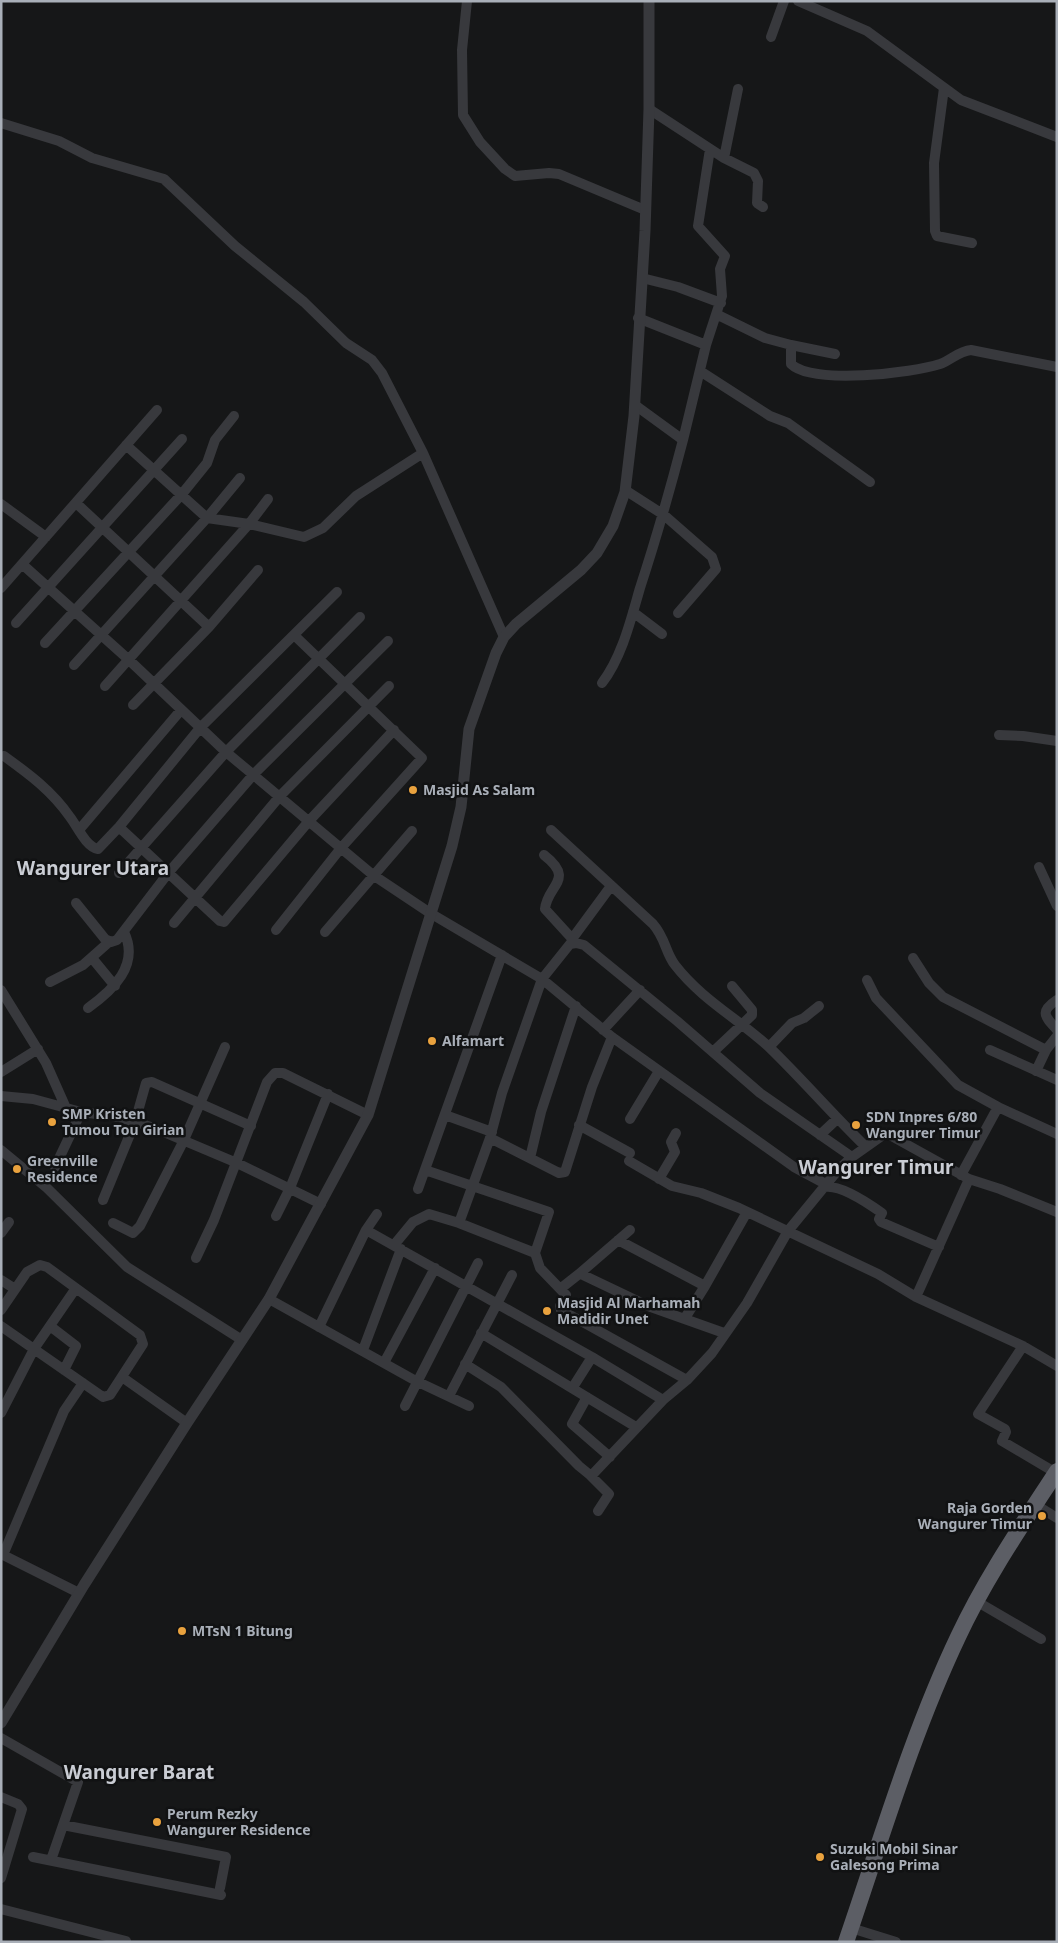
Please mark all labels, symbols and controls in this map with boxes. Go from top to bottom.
place label: Masjid As Salam [423,780,535,799]
marker: Masjid As Salam [407,784,419,796]
district label: Wangurer Utara [17,855,169,881]
place label: Alfamart [442,1031,504,1050]
marker: Alfamart [426,1035,438,1047]
place label: SMP Kristen Tumou Tou Girian [62,1104,184,1139]
place label: SDN Inpres 6/80 Wangurer Timur [866,1107,981,1142]
marker: SMP Kristen Tumou Tou Girian [46,1116,58,1128]
marker: SDN Inpres 6/80 Wangurer Timur [850,1119,862,1131]
place label: Greenville Residence [27,1151,98,1186]
district label: Wangurer Timur [799,1154,954,1180]
marker: Greenville Residence [11,1163,23,1175]
place label: Masjid Al Marhamah Madidir Unet [557,1293,700,1328]
marker: Masjid Al Marhamah Madidir Unet [541,1305,553,1317]
place label: Raja Gorden Wangurer Timur [918,1498,1033,1533]
marker: Raja Gorden Wangurer Timur [1036,1510,1048,1522]
place label: MTsN 1 Bitung [192,1621,293,1640]
marker: MTsN 1 Bitung [176,1625,188,1637]
district label: Wangurer Barat [64,1759,214,1785]
place label: Perum Rezky Wangurer Residence [167,1804,311,1839]
marker: Perum Rezky Wangurer Residence [151,1816,163,1828]
place label: Suzuki Mobil Sinar Galesong Prima [830,1839,959,1874]
marker: Suzuki Mobil Sinar Galesong Prima [814,1851,826,1863]

